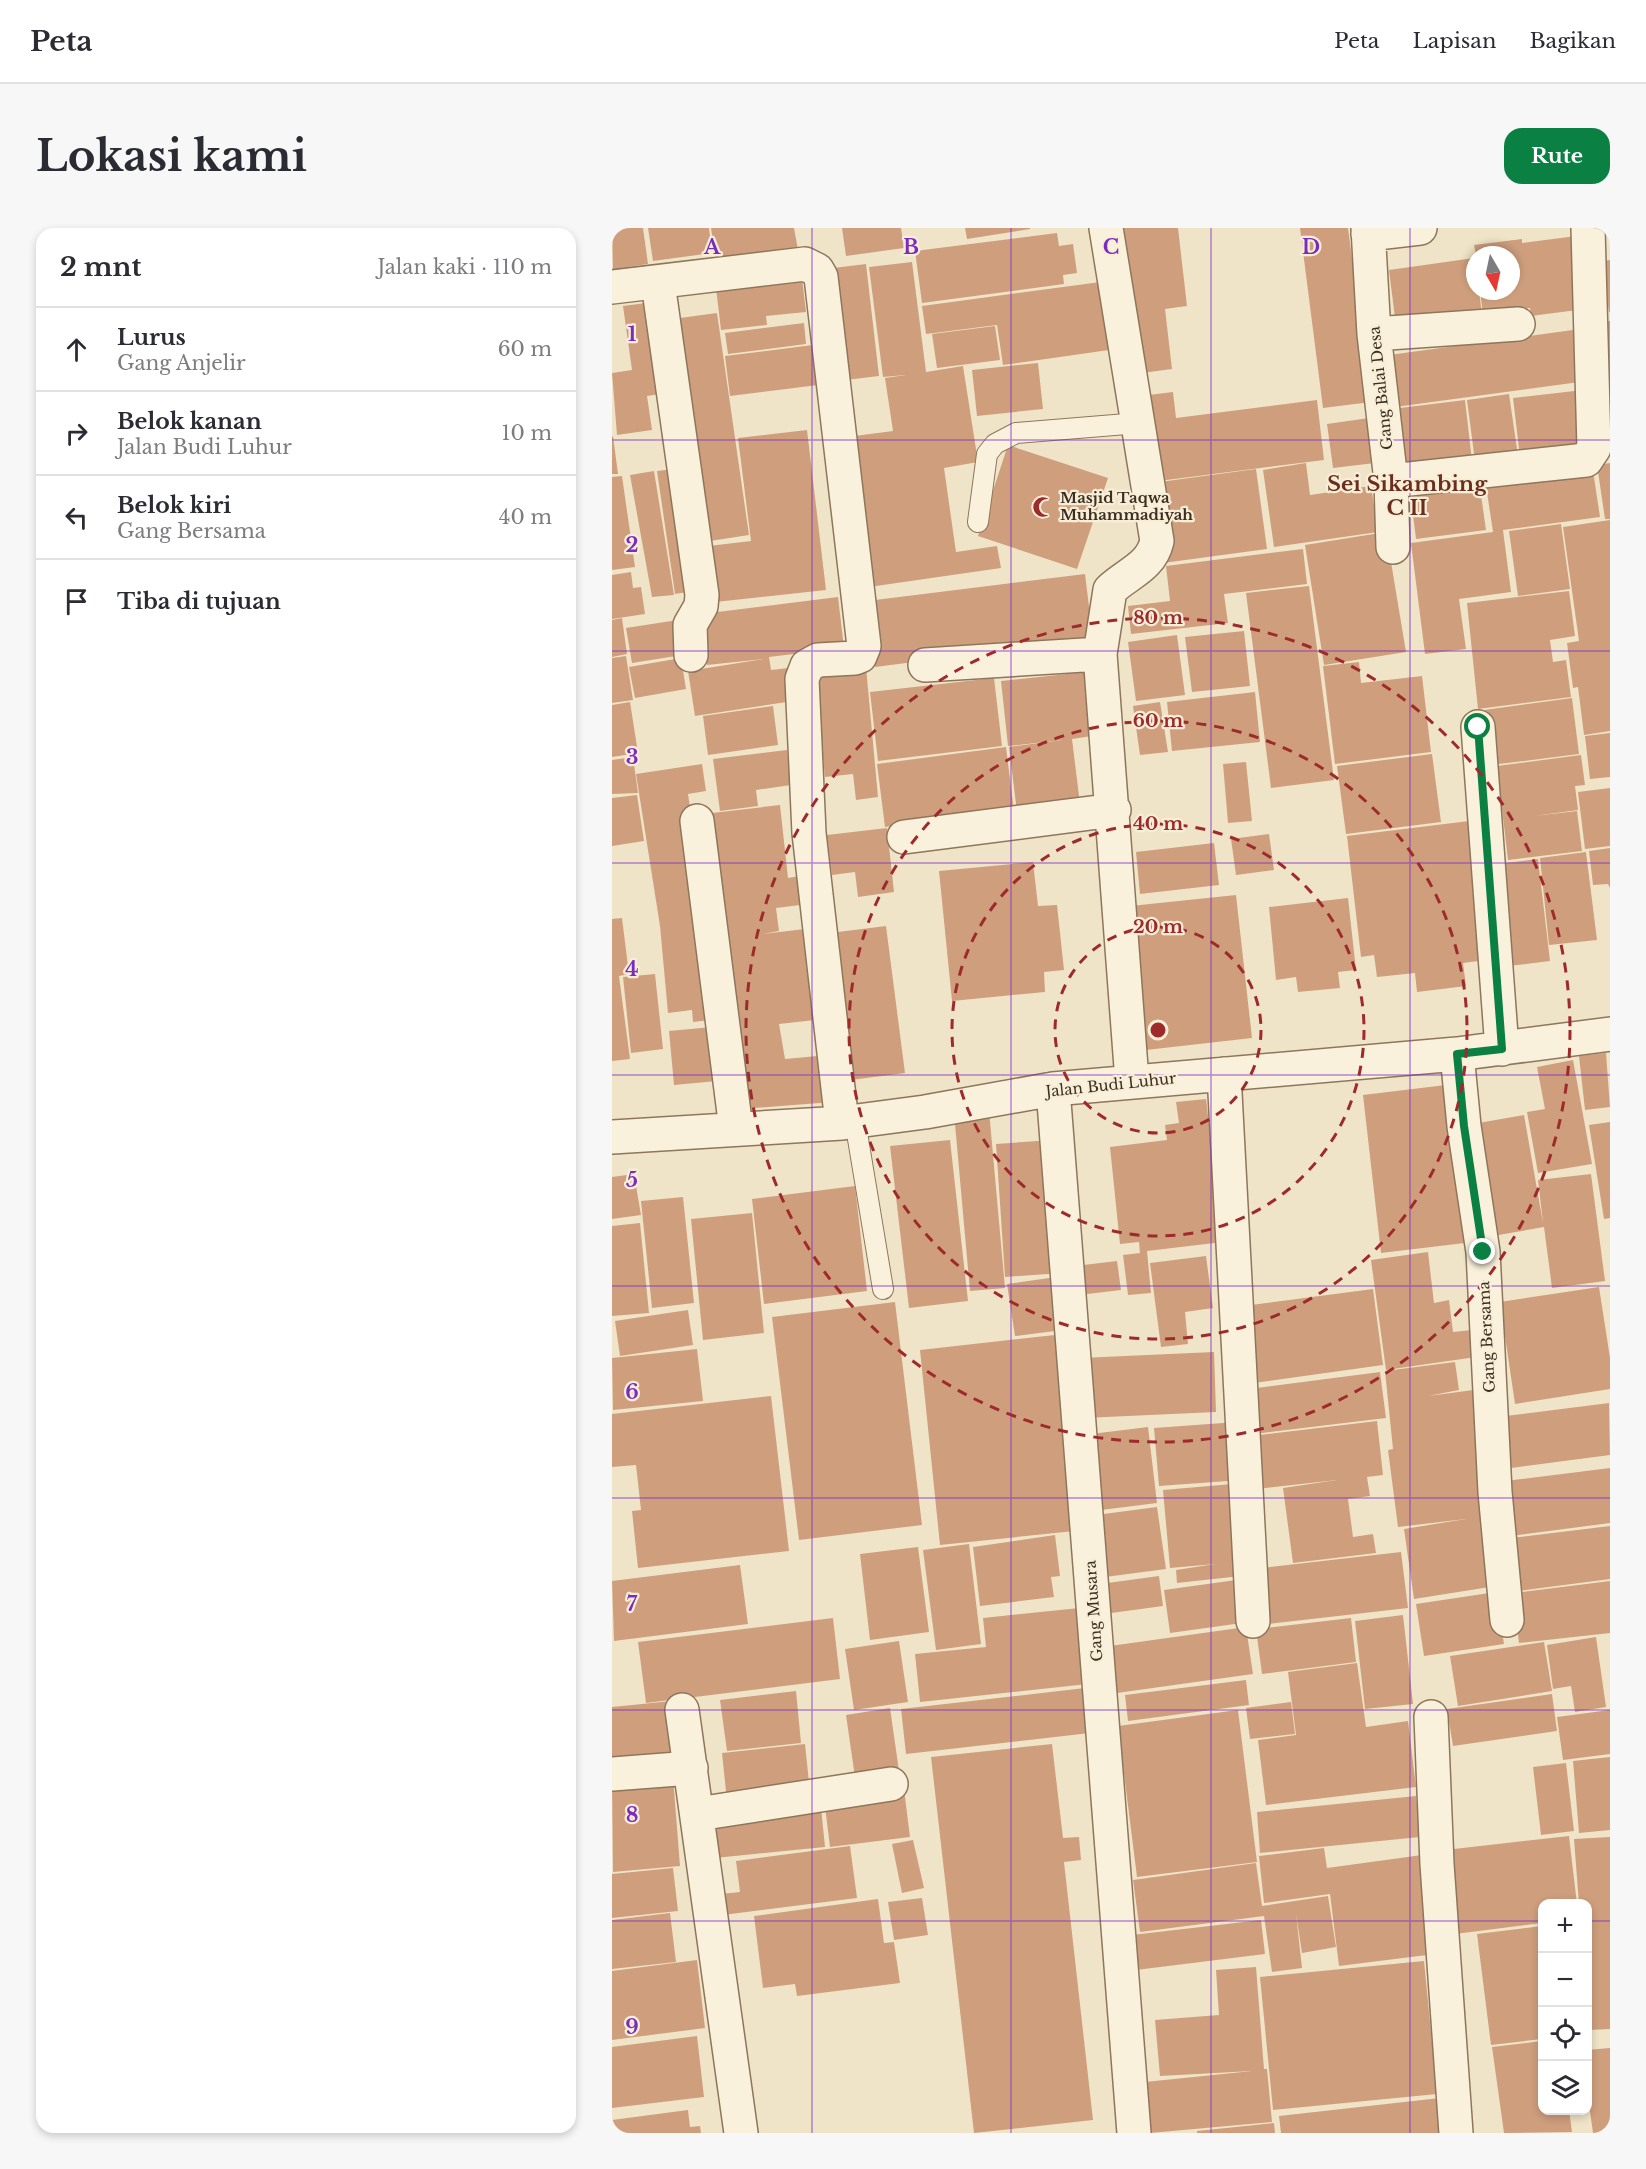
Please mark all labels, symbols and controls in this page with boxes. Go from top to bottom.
text: Peta [30,24,93,59]
text: Peta [1334,28,1380,54]
text: Lapisan [1413,28,1496,54]
text: Bagikan [1529,28,1616,54]
button: Rute [1504,128,1610,184]
text: Lokasi kami [36,130,307,182]
text: A [703,235,721,259]
text: B [903,235,919,259]
text: C [1103,235,1119,259]
text: D [1302,235,1320,259]
north arrow [1466,246,1520,300]
text: 2 mnt [60,251,141,283]
text: Jalan kaki · 110 m [378,255,552,279]
text: 1 [628,322,637,346]
text: Lurus [117,324,186,351]
street label: Gang Balai Desa [1364,325,1396,451]
icon: ahead [60,333,93,366]
text: 60 m [498,337,552,361]
text: Gang Anjelir [117,351,246,375]
text: Belok kanan [117,408,262,435]
icon: right [60,417,93,450]
text: 10 m [502,421,552,445]
text: Jalan Budi Luhur [117,435,292,459]
district label: Sei Sikambing C II [1327,471,1488,521]
place label: Masjid Taqwa Muhammadiyah [1060,488,1193,524]
text: Belok kiri [117,492,231,519]
mosque icon: Masjid Taqwa Muhammadiyah [1031,495,1055,519]
icon: left [60,501,93,534]
text: 40 m [499,505,552,529]
text: Gang Bersama [117,519,266,543]
text: 2 [625,533,639,557]
icon: arrive [60,585,93,618]
text: Tiba di tujuan [117,588,281,615]
text: 80 m [1133,607,1183,629]
text: 60 m [1133,710,1183,732]
route start [1464,713,1490,739]
text: 3 [626,745,638,769]
text: 40 m [1133,813,1183,835]
text: 20 m [1133,916,1183,938]
text: 4 [625,957,639,981]
centre of rings [1148,1020,1168,1040]
street label: Jalan Budi Luhur [1043,1068,1178,1101]
text: 5 [626,1168,638,1192]
route end [1469,1238,1495,1264]
street label: Gang Bersama [1474,1280,1499,1393]
text: 6 [625,1380,639,1404]
street label: Gang Musara [1080,1559,1107,1662]
text: 7 [627,1592,638,1616]
text: 8 [626,1803,638,1827]
map controls [1538,1899,1592,2115]
button: + [1538,1899,1592,1953]
button: − [1538,1953,1592,2007]
button: locate [1538,2007,1592,2061]
text: 9 [625,2015,639,2039]
button: layers [1538,2061,1592,2115]

